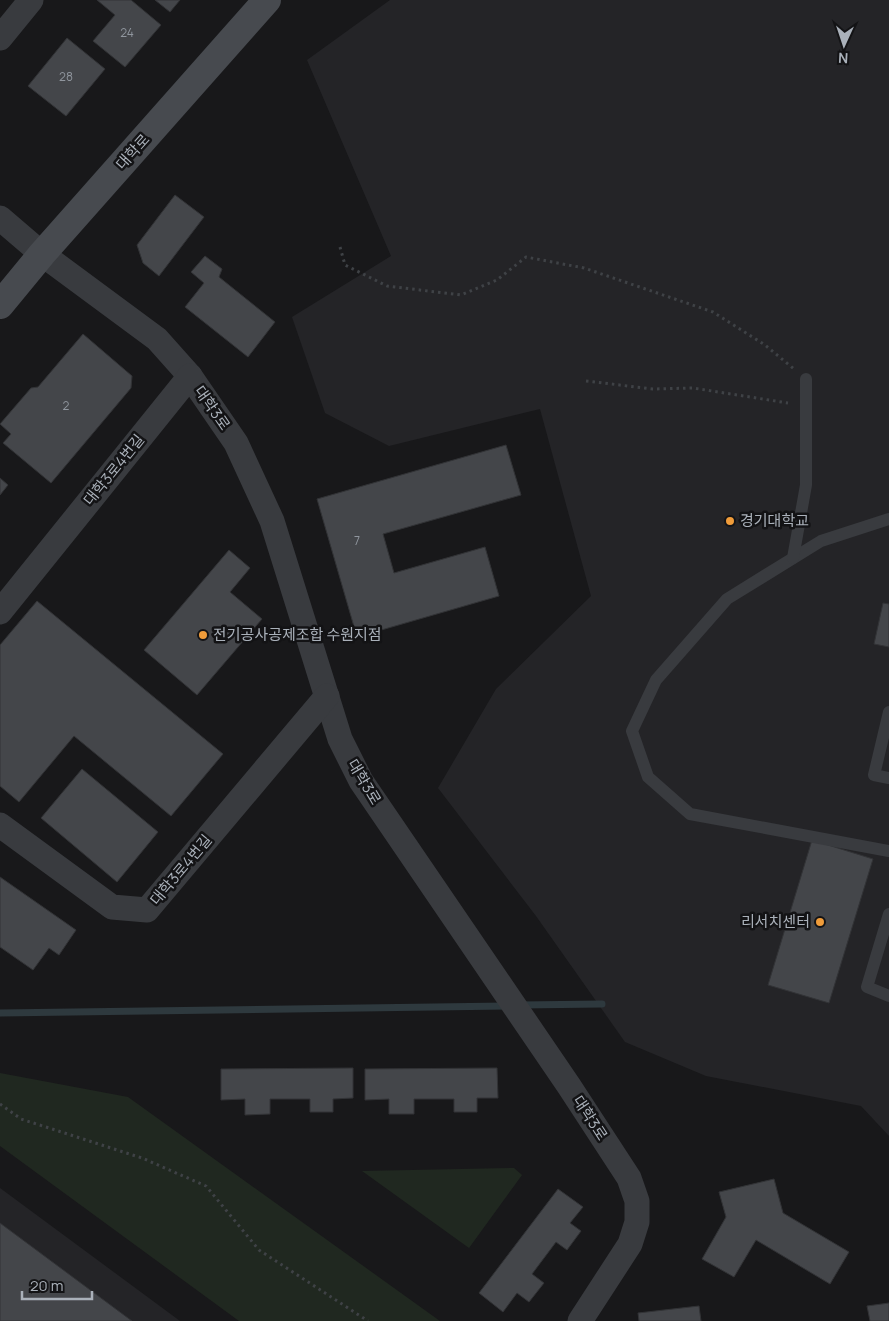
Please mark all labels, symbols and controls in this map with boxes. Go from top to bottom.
north arrow [819,20,869,70]
house number: 24 [120,24,134,41]
text: N [838,49,849,68]
house number: 28 [59,68,73,85]
street label: 대학로 [111,129,154,174]
street label: 대학3로 [190,381,235,434]
house number: 2 [63,397,70,414]
street label: 대학3로4번길 [78,430,149,510]
place label: 경기대학교 [740,510,809,531]
marker: 경기대학교 [724,515,736,527]
house number: 7 [354,532,360,549]
place label: 전기공사공제조합 수원지점 [213,624,382,645]
marker: 전기공사공제조합 수원지점 [197,629,209,641]
street label: 대학3로 [343,755,386,808]
street label: 대학3로4번길 [145,830,216,909]
place label: 리서치센터 [741,911,810,932]
marker: 리서치센터 [814,916,826,928]
street label: 대학3로 [568,1091,613,1144]
scale bar [22,1268,92,1300]
text: 20 m [30,1275,63,1296]

